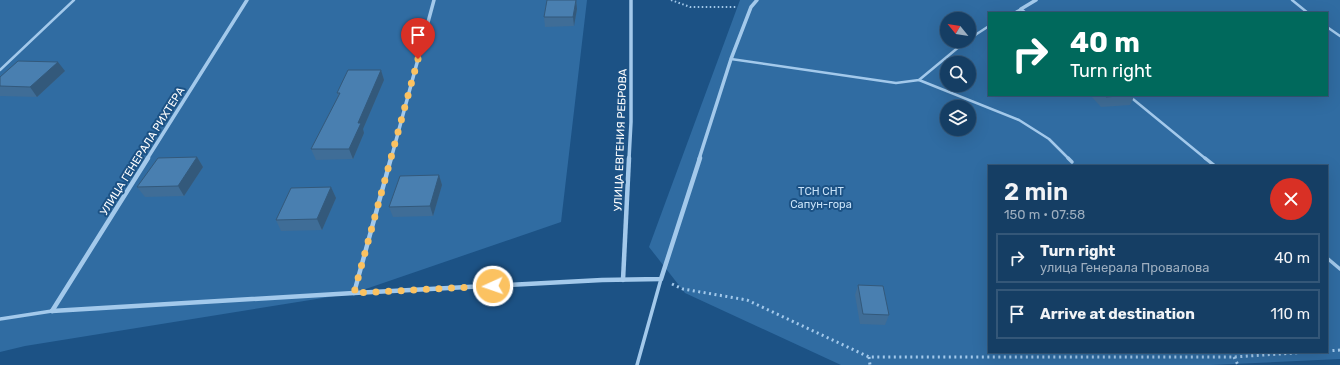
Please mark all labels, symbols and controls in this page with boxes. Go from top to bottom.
north arrow [940,12,976,48]
map controls [940,12,976,136]
pin [401,18,435,59]
icon: arrive [407,24,429,46]
text: 40 m [1070,26,1140,59]
icon: right [1004,28,1056,80]
button: search [940,56,976,92]
text: Turn right [1070,60,1152,82]
street label: УЛИЦА ЕВГЕНИЯ РЕБРОВА [612,68,630,211]
street label: УЛИЦА ГЕНЕРАЛА РИХТЕРА [97,84,188,218]
button: layers [940,100,976,136]
text: 2 min [1004,178,1068,206]
button: close [1270,178,1312,220]
park label: ТСН СНТ Сапун-гора [790,185,852,211]
text: 150 m · 07:58 [1004,207,1085,222]
text: Turn right [1040,242,1115,260]
icon: right [1006,247,1028,269]
text: 40 m [1274,249,1310,267]
text: улица Генерала Провалова [1040,260,1210,275]
position arrow [472,265,514,307]
icon: arrive [1006,303,1028,325]
text: Arrive at destination [1040,305,1195,323]
text: 110 m [1271,305,1310,323]

